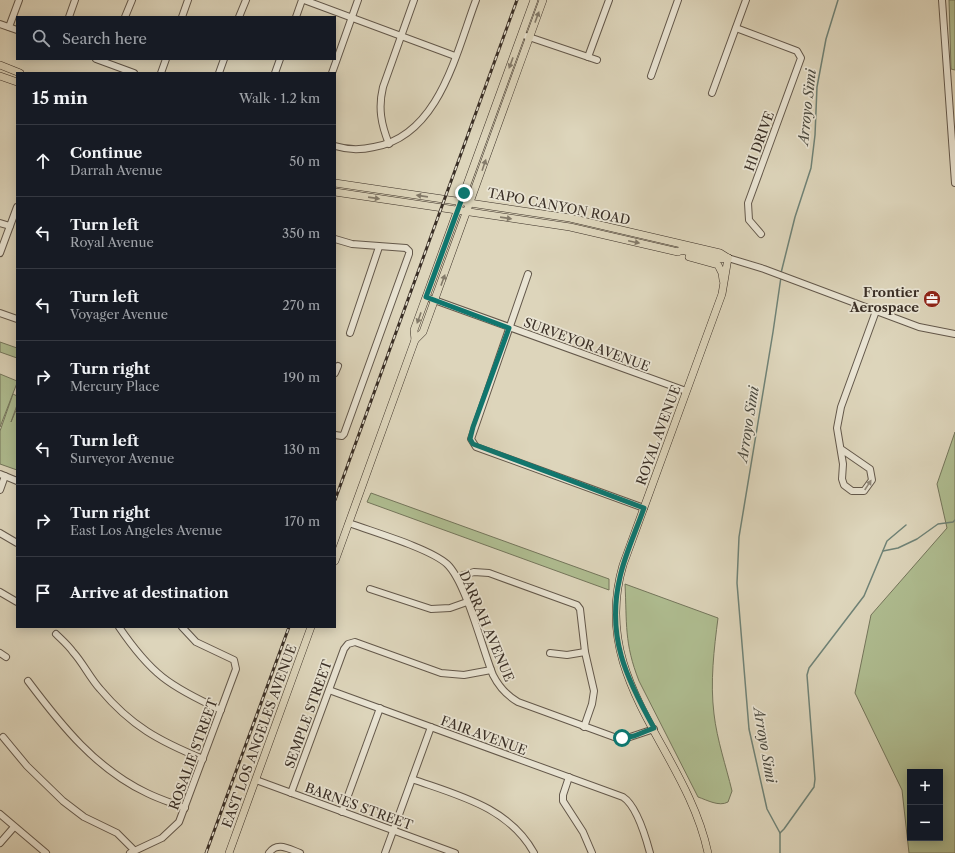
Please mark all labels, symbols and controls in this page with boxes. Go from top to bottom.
one-way arrow [535,10,541,22]
search box [16,16,336,60]
icon: search [30,27,52,49]
text: Search here [62,29,147,48]
one-way arrow [508,57,514,69]
water label: Arroyo Simi [794,66,820,148]
text: 15 min [32,88,88,108]
text: Walk · 1.2 km [239,90,320,106]
street label: HI DRIVE [741,109,777,173]
text: Continue [70,143,142,162]
icon: ahead [32,150,54,172]
text: 50 m [289,153,320,169]
one-way arrow [481,159,487,171]
text: Darrah Avenue [70,162,162,178]
route end [455,184,473,202]
street label: TAPO CANYON ROAD [486,184,632,228]
one-way arrow [416,193,429,199]
one-way arrow [368,195,380,201]
text: Turn left [70,215,139,234]
one-way arrow [500,215,512,221]
icon: left [32,222,54,244]
text: 350 m [282,225,320,241]
text: Royal Avenue [70,234,154,250]
one-way arrow [628,239,640,245]
one-way arrow [440,273,446,285]
place label: Frontier Aerospace [849,284,920,315]
text: Turn left [70,287,139,306]
office icon: Frontier Aerospace [922,289,942,309]
icon: left [32,294,54,316]
text: 270 m [282,297,320,313]
text: Voyager Avenue [70,306,168,322]
one-way arrow [415,312,421,324]
street label: SURVEYOR AVENUE [522,314,652,374]
text: Turn right [70,359,150,378]
icon: right [32,366,54,388]
text: 190 m [283,369,320,385]
text: Mercury Place [70,378,159,394]
street label: ROYAL AVENUE [632,383,684,487]
water label: Arroyo Simi [733,383,763,465]
text: Turn left [70,431,139,450]
icon: left [32,438,54,460]
text: 130 m [284,441,320,457]
text: Surveyor Avenue [70,450,174,466]
one-way arrow [865,479,872,490]
text: Turn right [70,503,150,522]
icon: right [32,510,54,532]
text: 170 m [284,513,320,529]
text: East Los Angeles Avenue [70,522,222,538]
street label: DARRAH AVENUE [456,568,518,684]
icon: arrive [32,582,54,604]
text: Arrive at destination [70,583,229,602]
street label: EAST LOS ANGELES AVENUE [218,642,300,830]
street label: SEMPLE STREET [281,657,335,770]
street label: ROSALIE STREET [165,696,221,812]
water label: Arroyo Simi [749,704,781,786]
street label: FAIR AVENUE [439,712,529,758]
route start [613,729,631,747]
map controls [907,769,943,841]
button: + [907,769,943,805]
street label: BARNES STREET [303,779,415,833]
button: − [907,805,943,841]

